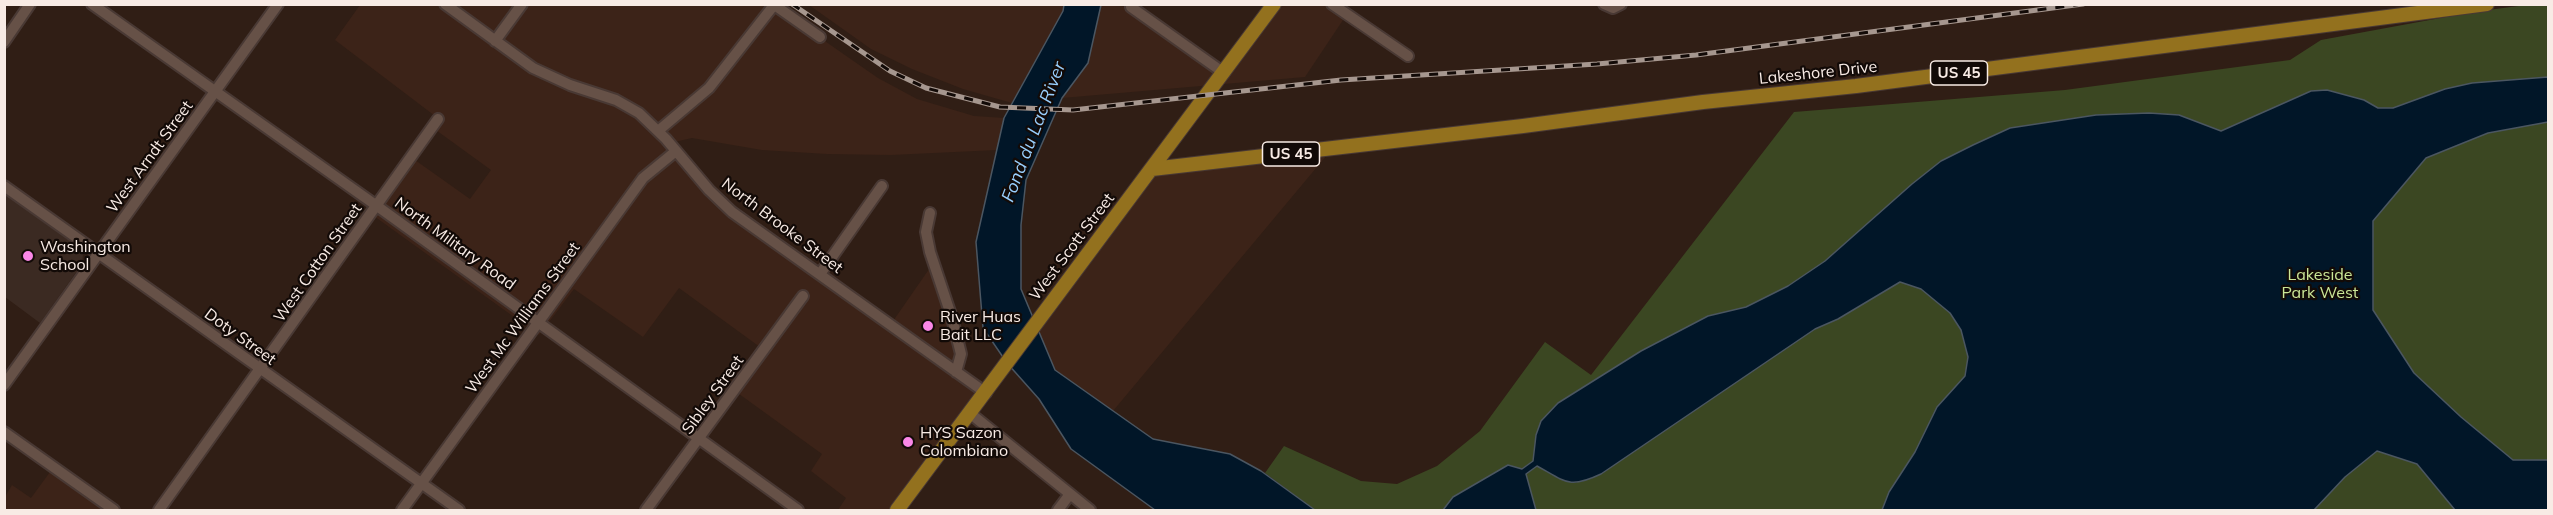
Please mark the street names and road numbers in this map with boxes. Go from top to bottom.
street label: Lakeshore Drive [1758,57,1878,89]
road number: US 45 [1930,61,1988,85]
street label: West Arndt Street [103,97,197,217]
road number: US 45 [1262,142,1320,166]
street label: North Brooke Street [718,174,846,278]
street label: West Scott Street [1025,190,1119,304]
street label: North Military Road [391,194,519,294]
street label: West Cotton Street [270,200,366,326]
street label: West Mc Williams Street [462,239,584,397]
street label: Doty Street [201,305,279,369]
street label: Sibley Street [678,352,748,438]

